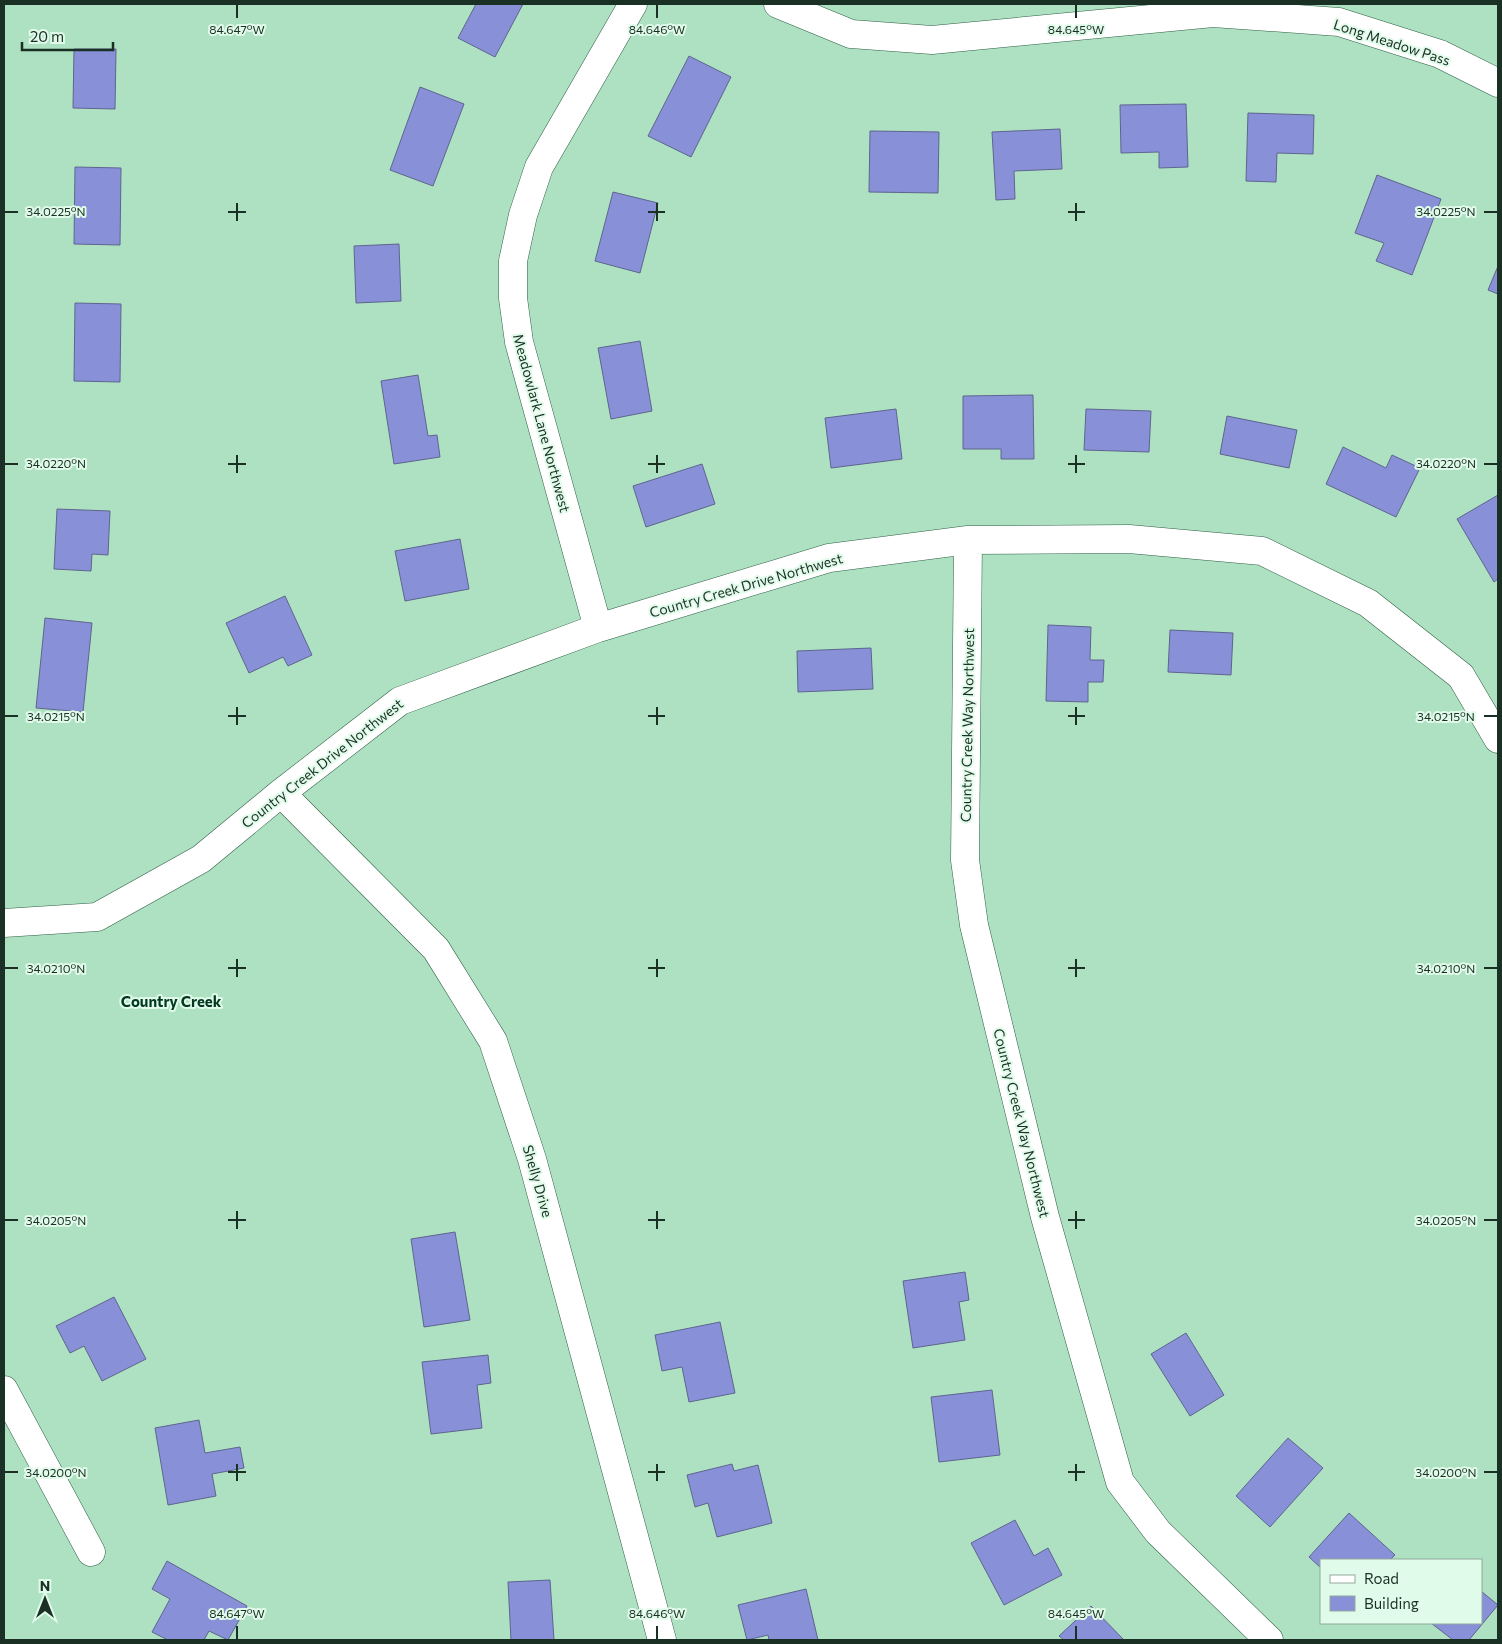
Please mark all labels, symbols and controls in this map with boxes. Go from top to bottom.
street label: Long Meadow Pass [1332,15,1452,69]
scale bar [22,20,114,52]
text: 84.647°W [209,22,265,36]
text: 84.646°W [629,22,685,36]
text: 84.645°W [1048,22,1104,36]
text: 20 m [30,27,64,45]
text: 34.0225°N [26,204,86,218]
text: 34.0225°N [1416,204,1476,218]
street label: Meadowlark Lane Northwest [510,332,574,514]
text: 34.0220°N [26,456,86,470]
text: 34.0220°N [1416,456,1476,470]
street label: Country Creek Drive Northwest [647,549,845,621]
street label: Country Creek Way Northwest [957,628,977,822]
street label: Country Creek Drive Northwest [238,695,406,831]
text: 34.0215°N [27,709,85,723]
text: 34.0215°N [1417,709,1475,723]
text: 34.0210°N [27,961,85,975]
text: 34.0210°N [1417,961,1475,975]
district label: Country Creek [121,992,222,1010]
street label: Country Creek Way Northwest [990,1027,1054,1220]
street label: Shelly Drive [520,1143,556,1219]
text: 34.0205°N [26,1213,86,1227]
text: 34.0205°N [1416,1213,1476,1227]
text: 34.0200°N [25,1465,87,1479]
text: 34.0200°N [1415,1465,1477,1479]
legend [1320,1559,1482,1624]
text: Road [1364,1569,1399,1587]
north arrow [20,1574,70,1624]
text: N [40,1577,50,1594]
text: Building [1364,1594,1419,1612]
text: 84.647°W [209,1606,265,1620]
text: 84.646°W [629,1606,685,1620]
text: 84.645°W [1048,1606,1104,1620]

